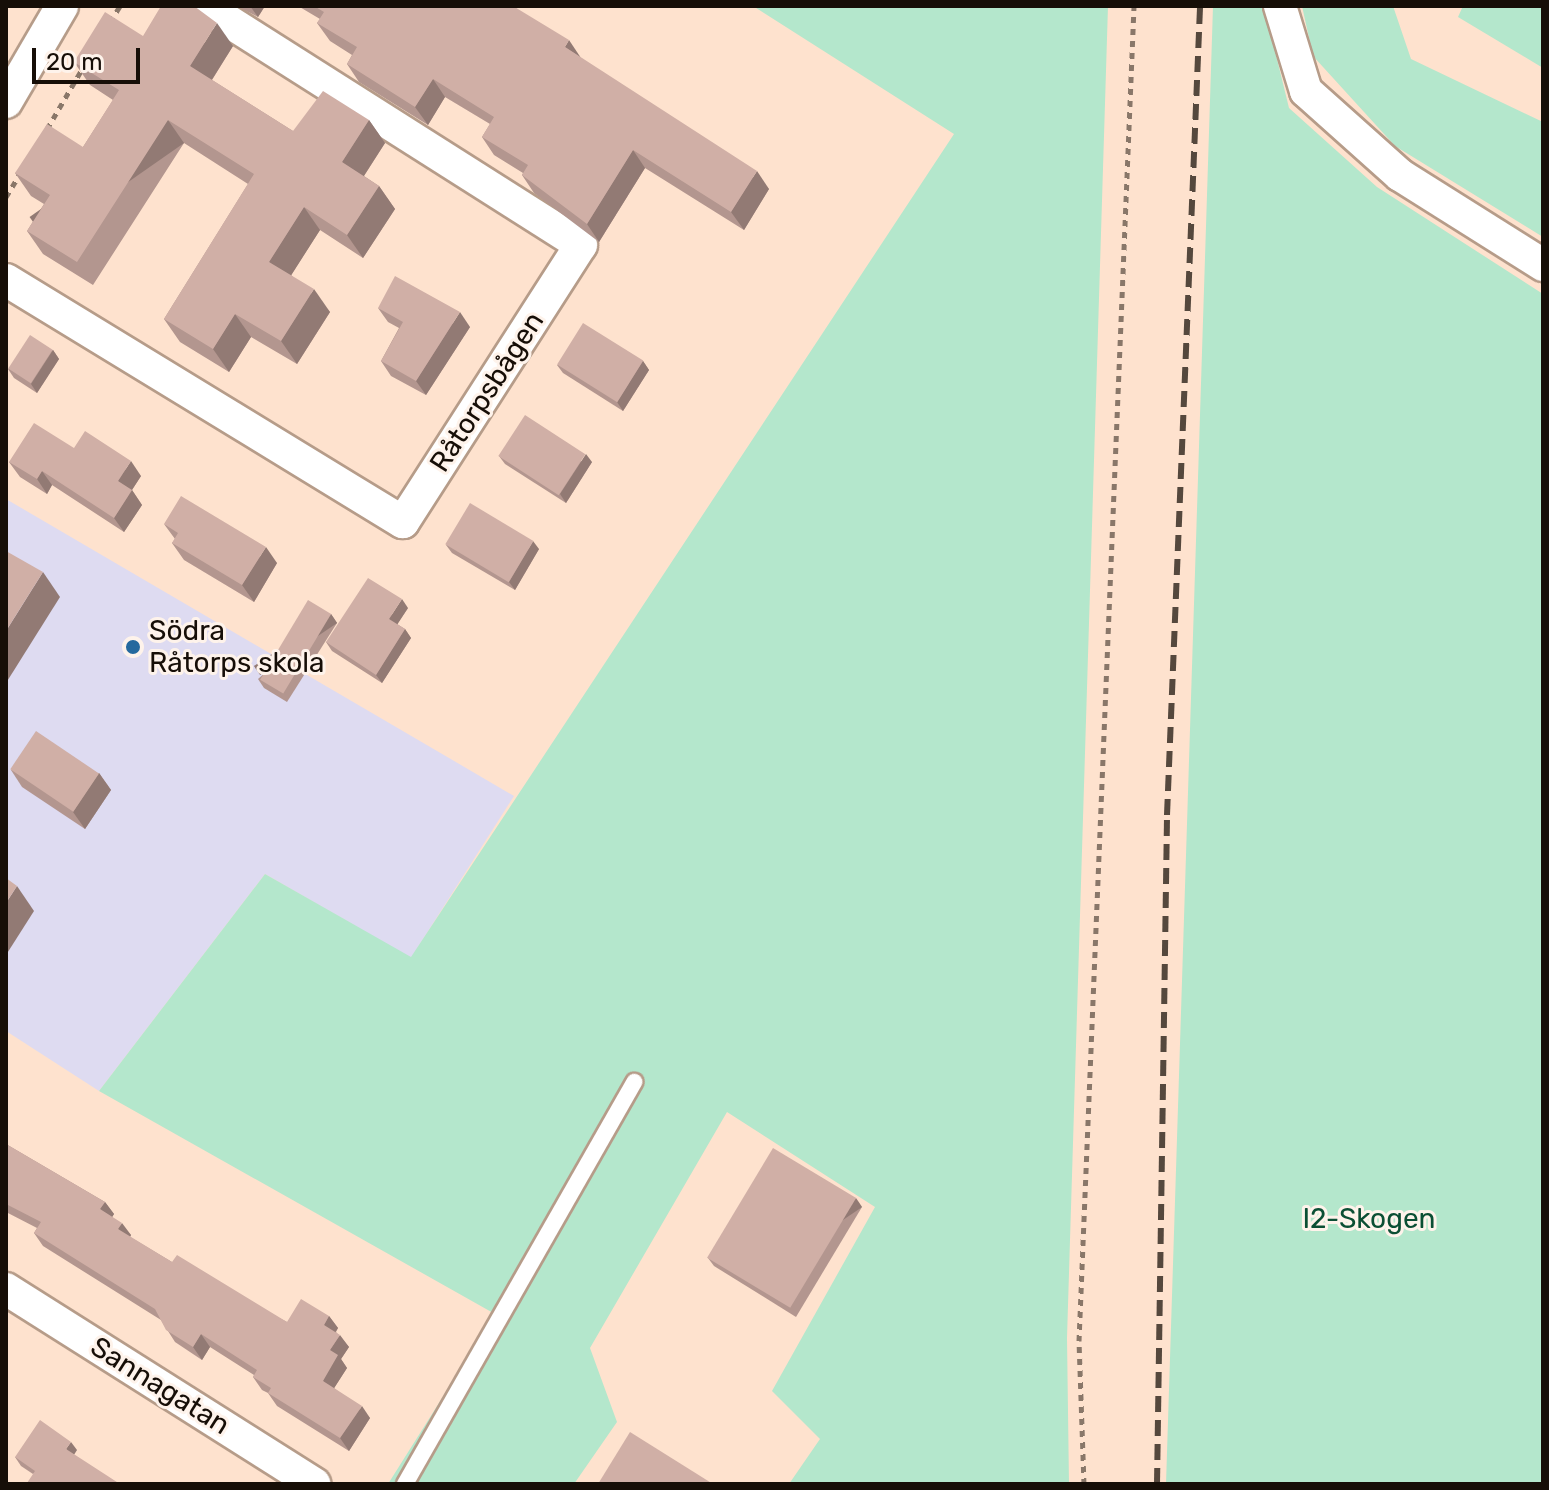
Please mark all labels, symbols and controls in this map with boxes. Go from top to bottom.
scale bar [36,32,144,82]
text: 20 m [46,48,103,76]
street label: Råtorpsbågen [423,306,551,478]
place label: Södra Råtorps skola [149,614,325,680]
marker: Södra Råtorps skola [124,638,142,656]
park label: I2-Skogen [1302,1202,1436,1236]
street label: Sannagatan [84,1330,236,1442]

